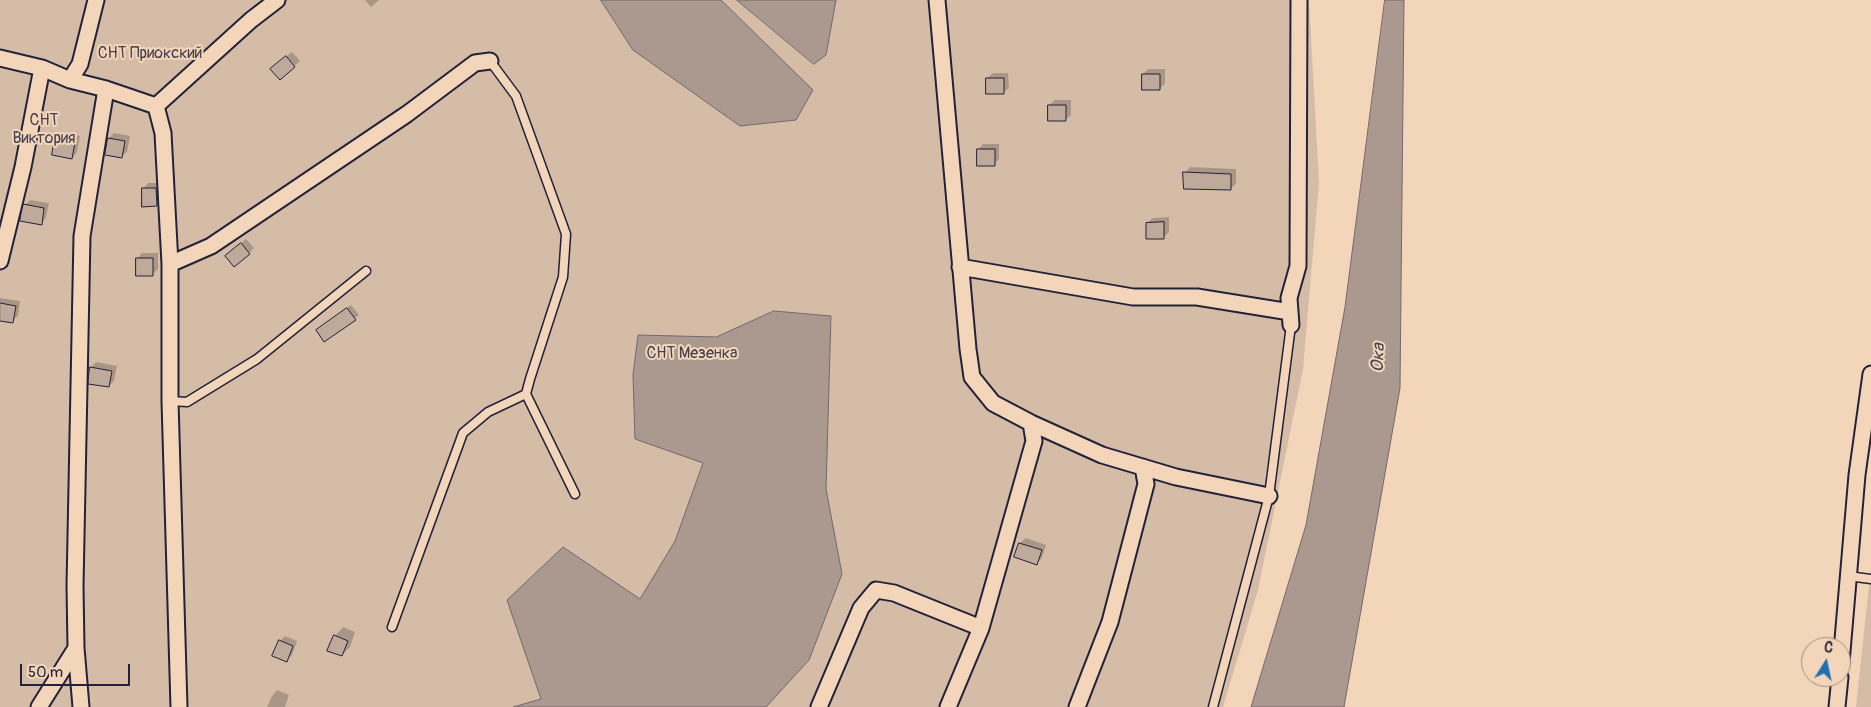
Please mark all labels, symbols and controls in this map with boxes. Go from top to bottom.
park label: СНТ Приокский [98,44,202,64]
park label: СНТ Виктория [12,111,76,149]
water label: Ока [1367,343,1391,373]
park label: СНТ Мезенка [646,344,738,364]
north arrow [1801,637,1851,687]
text: С [1823,639,1834,657]
scale bar [22,654,132,686]
text: 50 m [28,663,63,682]

